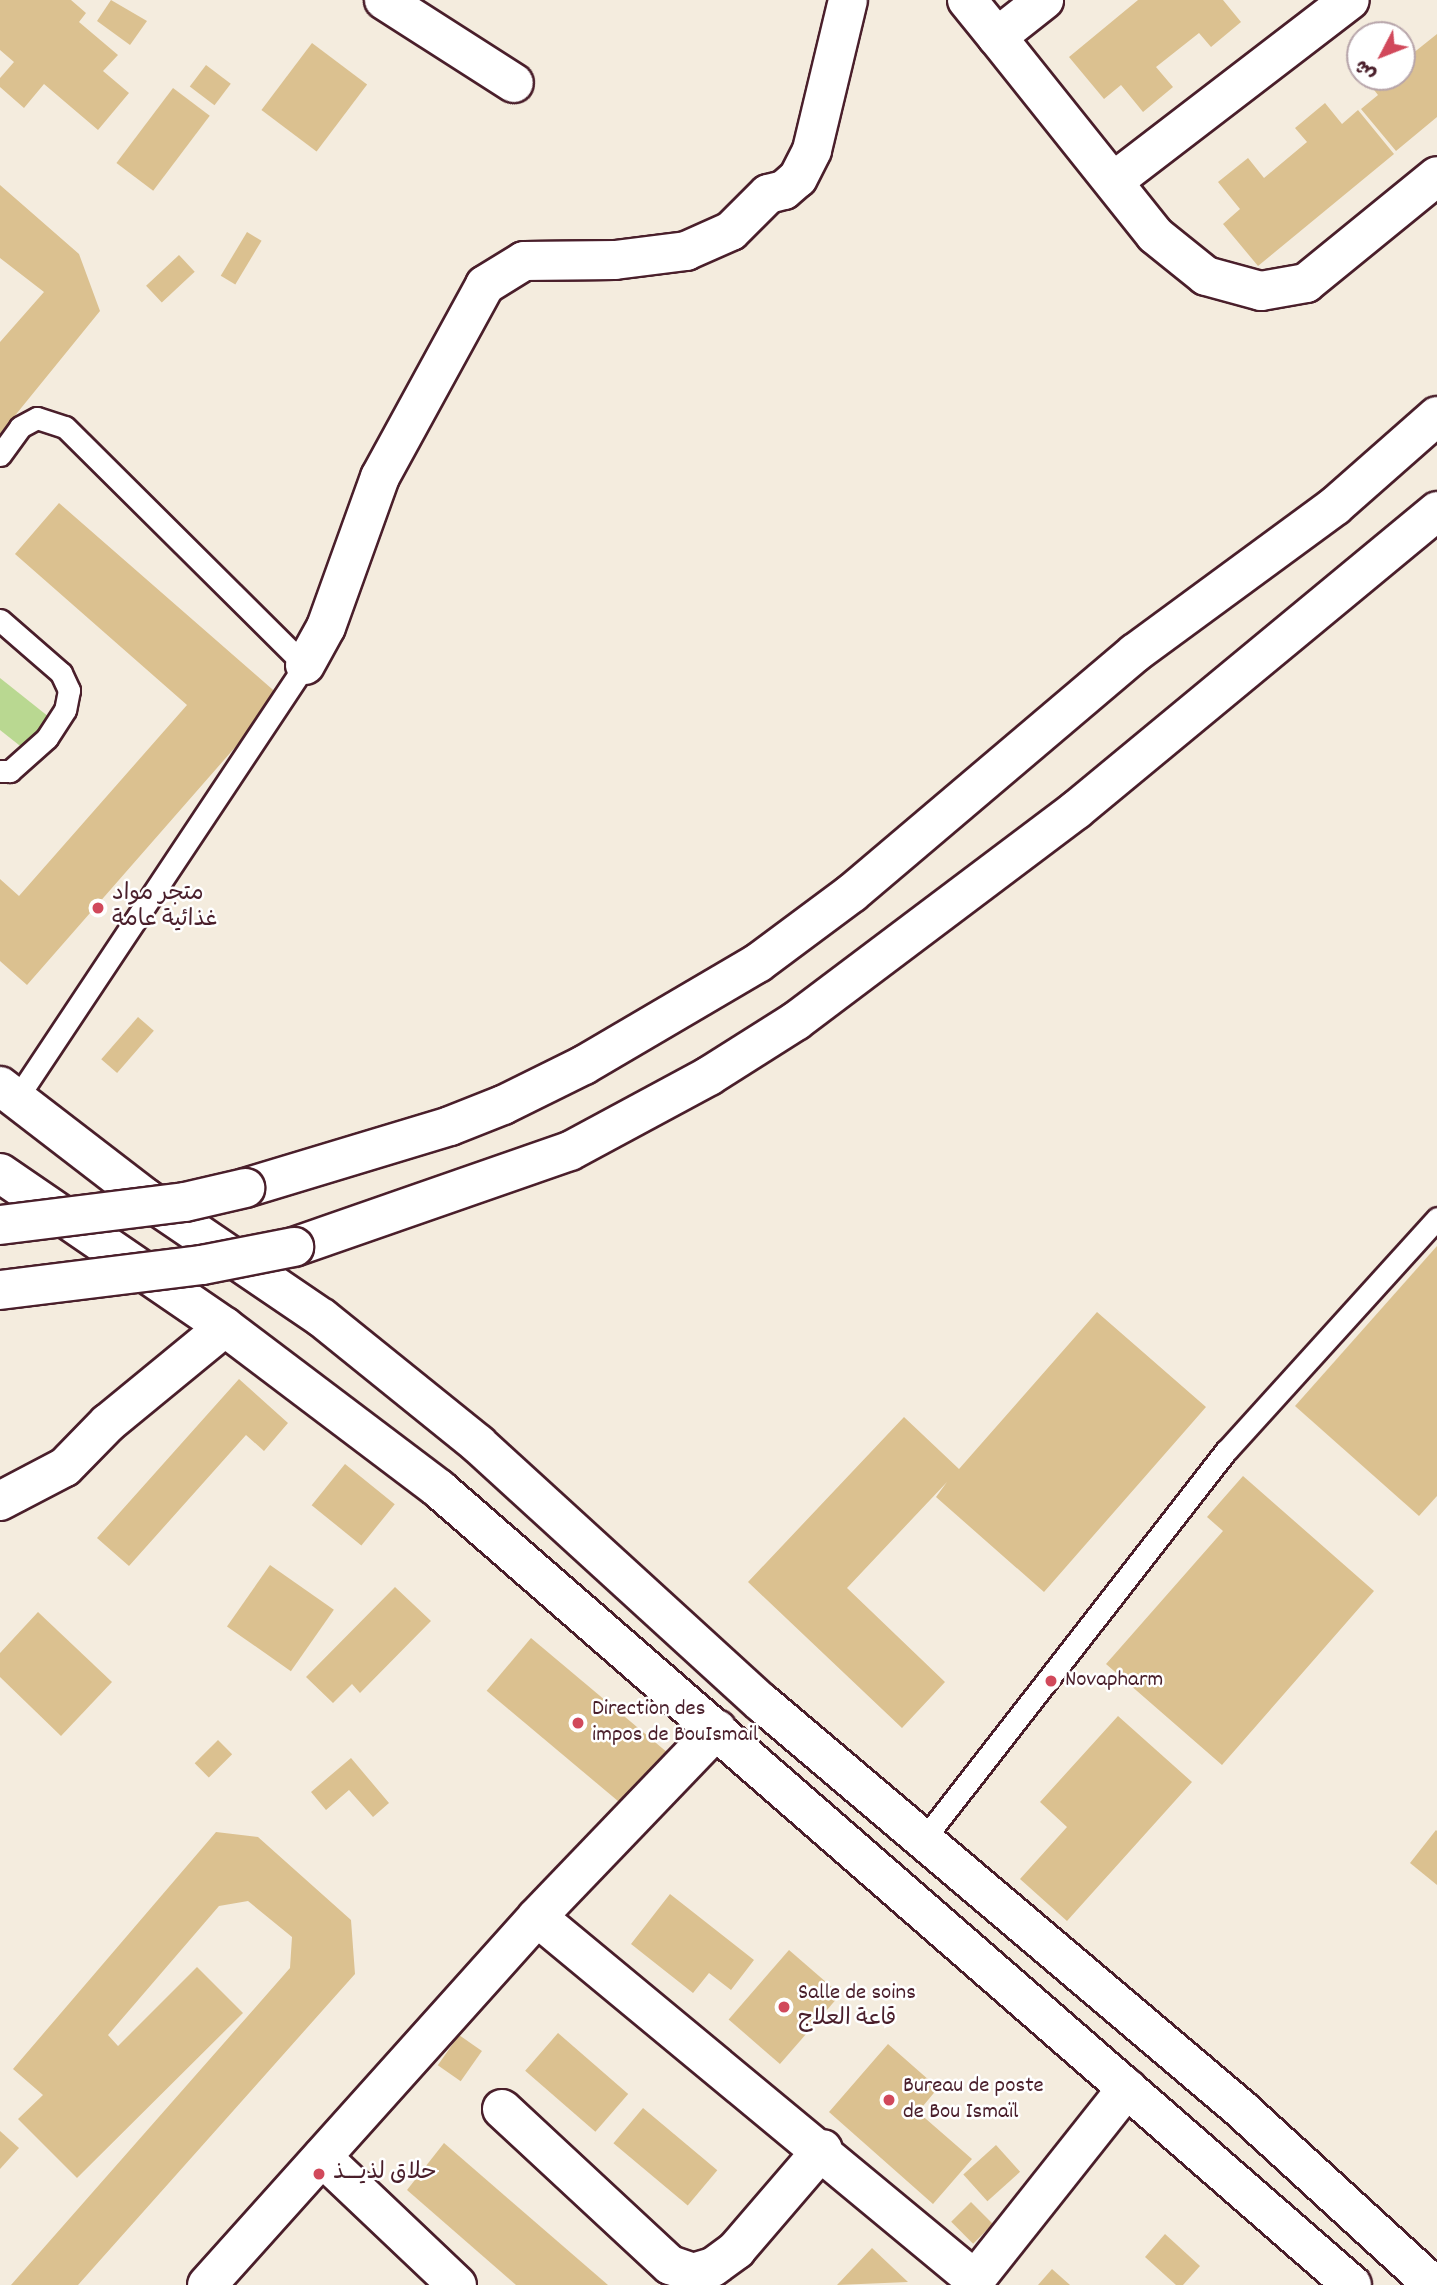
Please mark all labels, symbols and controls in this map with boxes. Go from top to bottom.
north arrow [1346,21,1416,91]
text: ش [1349,52,1384,86]
place label: متجر مواد غذائية عامة [112,881,218,935]
marker: متجر مواد غذائية عامة [90,900,106,916]
place label: Novapharm [1065,1667,1163,1695]
marker: Novapharm [1043,1673,1059,1689]
place label: Direction des impos de BouIsmail [592,1696,758,1750]
marker: Direction des impos de BouIsmail [570,1715,586,1731]
place label: Salle de soins قاعة العلاج [798,1980,916,2034]
marker: Salle de soins قاعة العلاج [776,1999,792,2015]
place label: Bureau de poste de Bou Ismaïl [903,2073,1044,2127]
marker: Bureau de poste de Bou Ismaïl [881,2092,897,2108]
place label: حلاق لذيـــذ [333,2160,437,2188]
marker: حلاق لذيـــذ [311,2166,327,2182]

